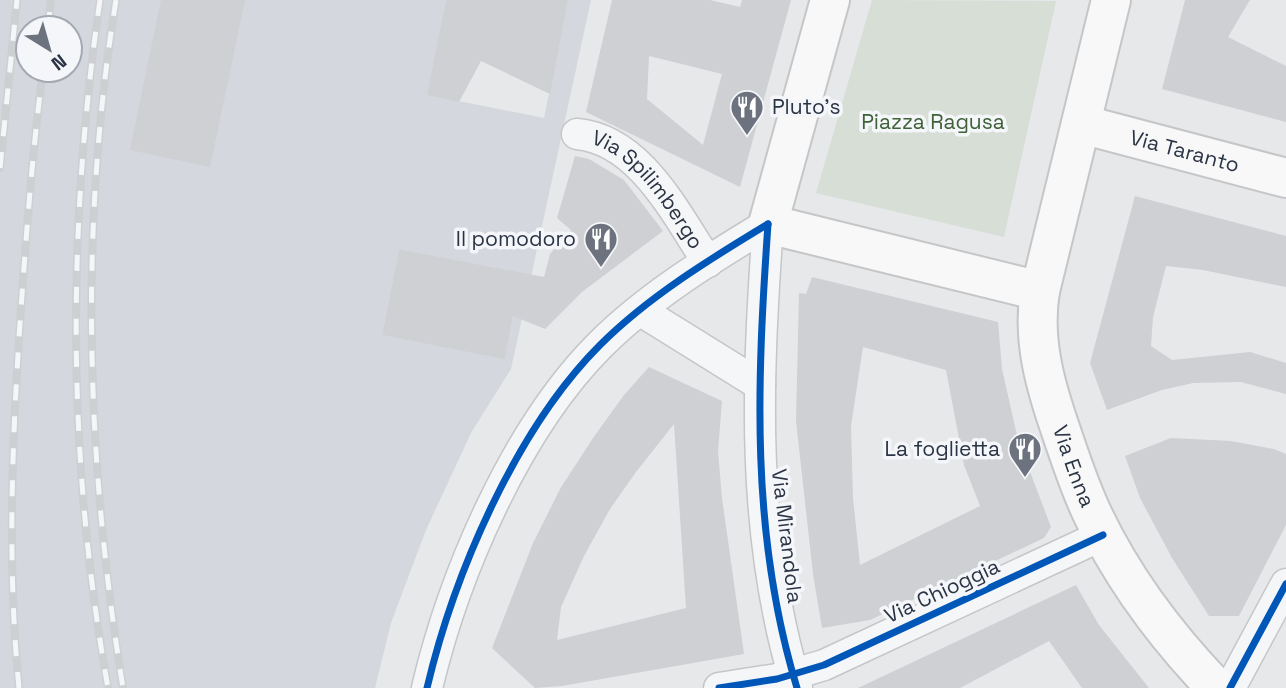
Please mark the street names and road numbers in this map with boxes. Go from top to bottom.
street label: Via Taranto [1127,123,1242,178]
street label: Via Spilimbergo [588,124,710,254]
street label: Via Enna [1047,422,1102,511]
street label: Via Mirandola [766,467,809,605]
street label: Via Chioggia [880,552,1004,629]

